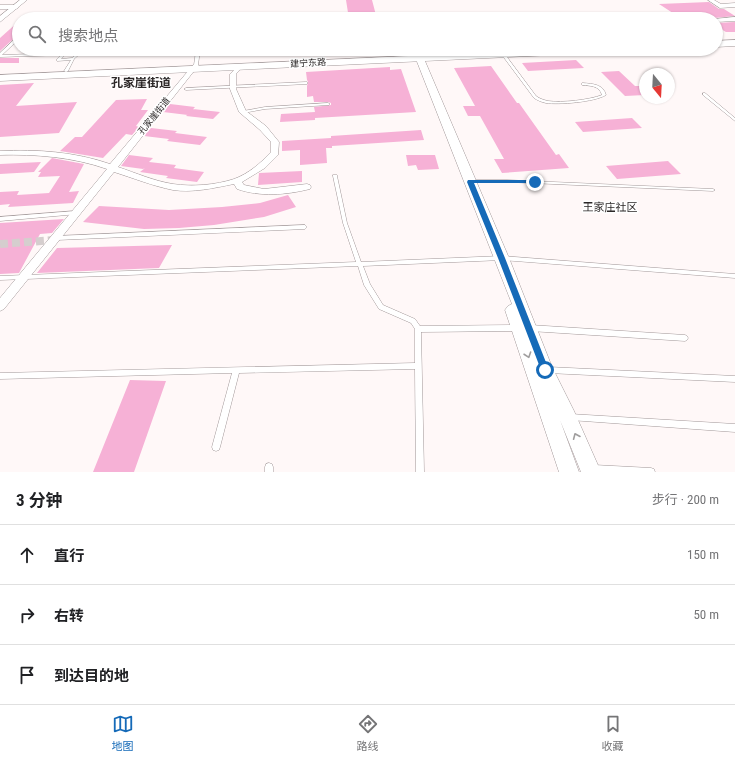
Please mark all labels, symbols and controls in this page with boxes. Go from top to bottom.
search box [12,12,723,56]
icon: search [26,23,48,45]
text: 搜索地点 [58,27,118,45]
street label: 建宁东路 [290,57,326,69]
north arrow [639,68,675,104]
district label: 孔家崖街道 [111,76,171,90]
street label: 孔家崖街道 [136,95,172,137]
route end [526,173,544,191]
district label: 王家庄社区 [583,201,638,214]
one-way arrow [524,351,532,358]
route start [536,361,554,379]
one-way arrow [573,433,581,440]
text: 3 分钟 [16,490,63,510]
text: 步行 · 200 m [652,492,719,507]
icon: ahead [16,544,38,566]
text: 直行 [54,547,84,565]
text: 150 m [687,547,719,562]
icon: right [16,604,38,626]
text: 右转 [54,607,84,625]
text: 50 m [693,607,719,622]
icon: arrive [16,664,38,686]
text: 到达目的地 [54,667,129,685]
tab: 地图 [112,713,134,753]
tab: 路线 [357,713,379,753]
tab: 收藏 [602,713,624,753]

